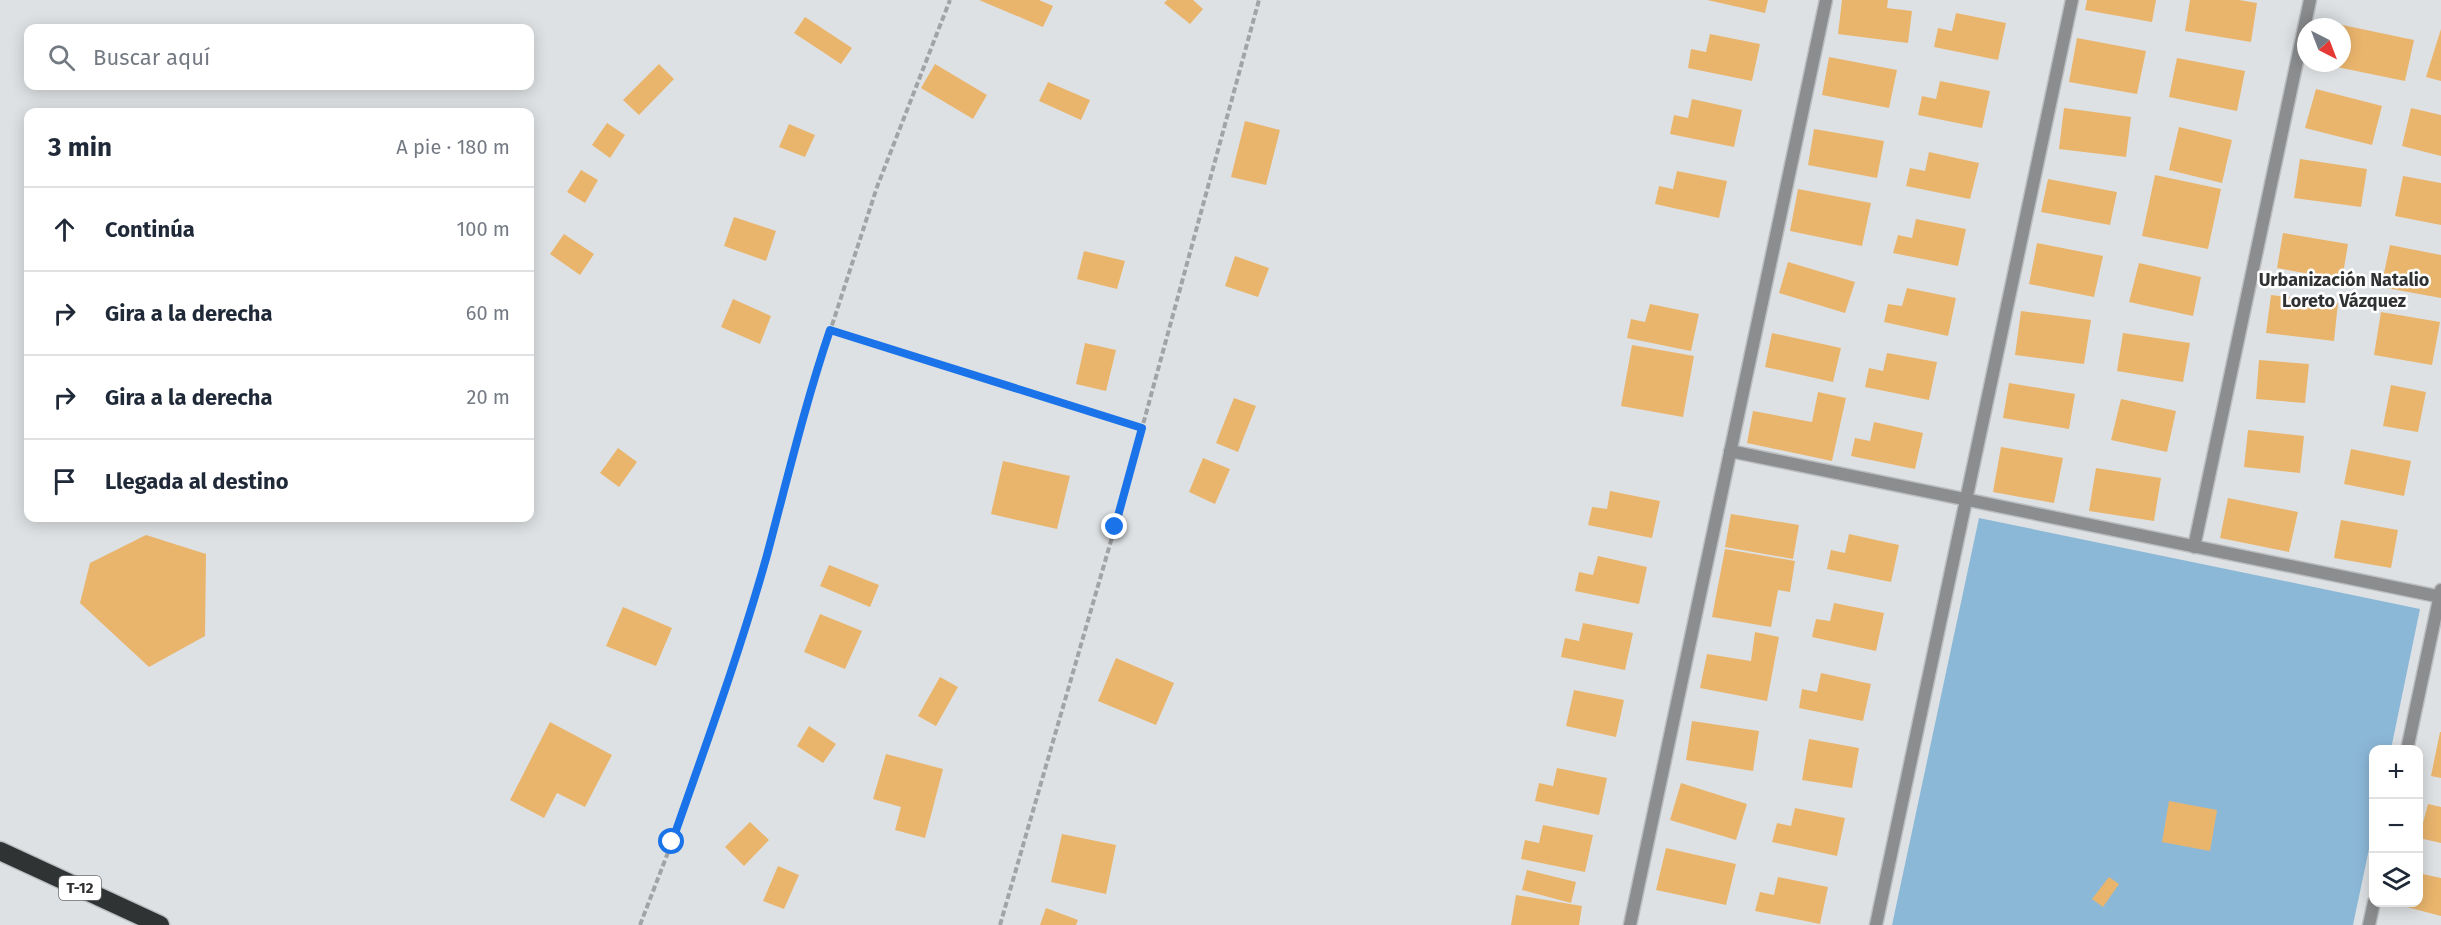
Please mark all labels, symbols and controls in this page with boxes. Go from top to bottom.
north arrow [2297,18,2351,72]
search box [24,24,534,90]
icon: search [45,41,78,74]
text: Buscar aquí [93,44,210,71]
text: 3 min [48,132,112,163]
text: A pie · 180 m [396,135,510,159]
icon: ahead [48,213,81,246]
text: Continúa [105,216,195,243]
text: 100 m [457,217,510,241]
district label: Urbanización Natalio Loreto Vázquez [2259,269,2429,312]
icon: right [48,297,81,330]
text: Gira a la derecha [105,300,273,327]
text: 60 m [466,301,510,325]
icon: right [48,381,81,414]
text: Gira a la derecha [105,384,273,411]
text: 20 m [467,385,510,409]
icon: arrive [48,465,81,498]
text: Llegada al destino [105,468,289,495]
route end [1101,513,1127,539]
map controls [2369,745,2423,907]
button: + [2369,745,2423,799]
button: − [2369,799,2423,853]
route start [658,828,684,854]
button: layers [2369,853,2423,907]
road number: T-12 [59,876,101,900]

